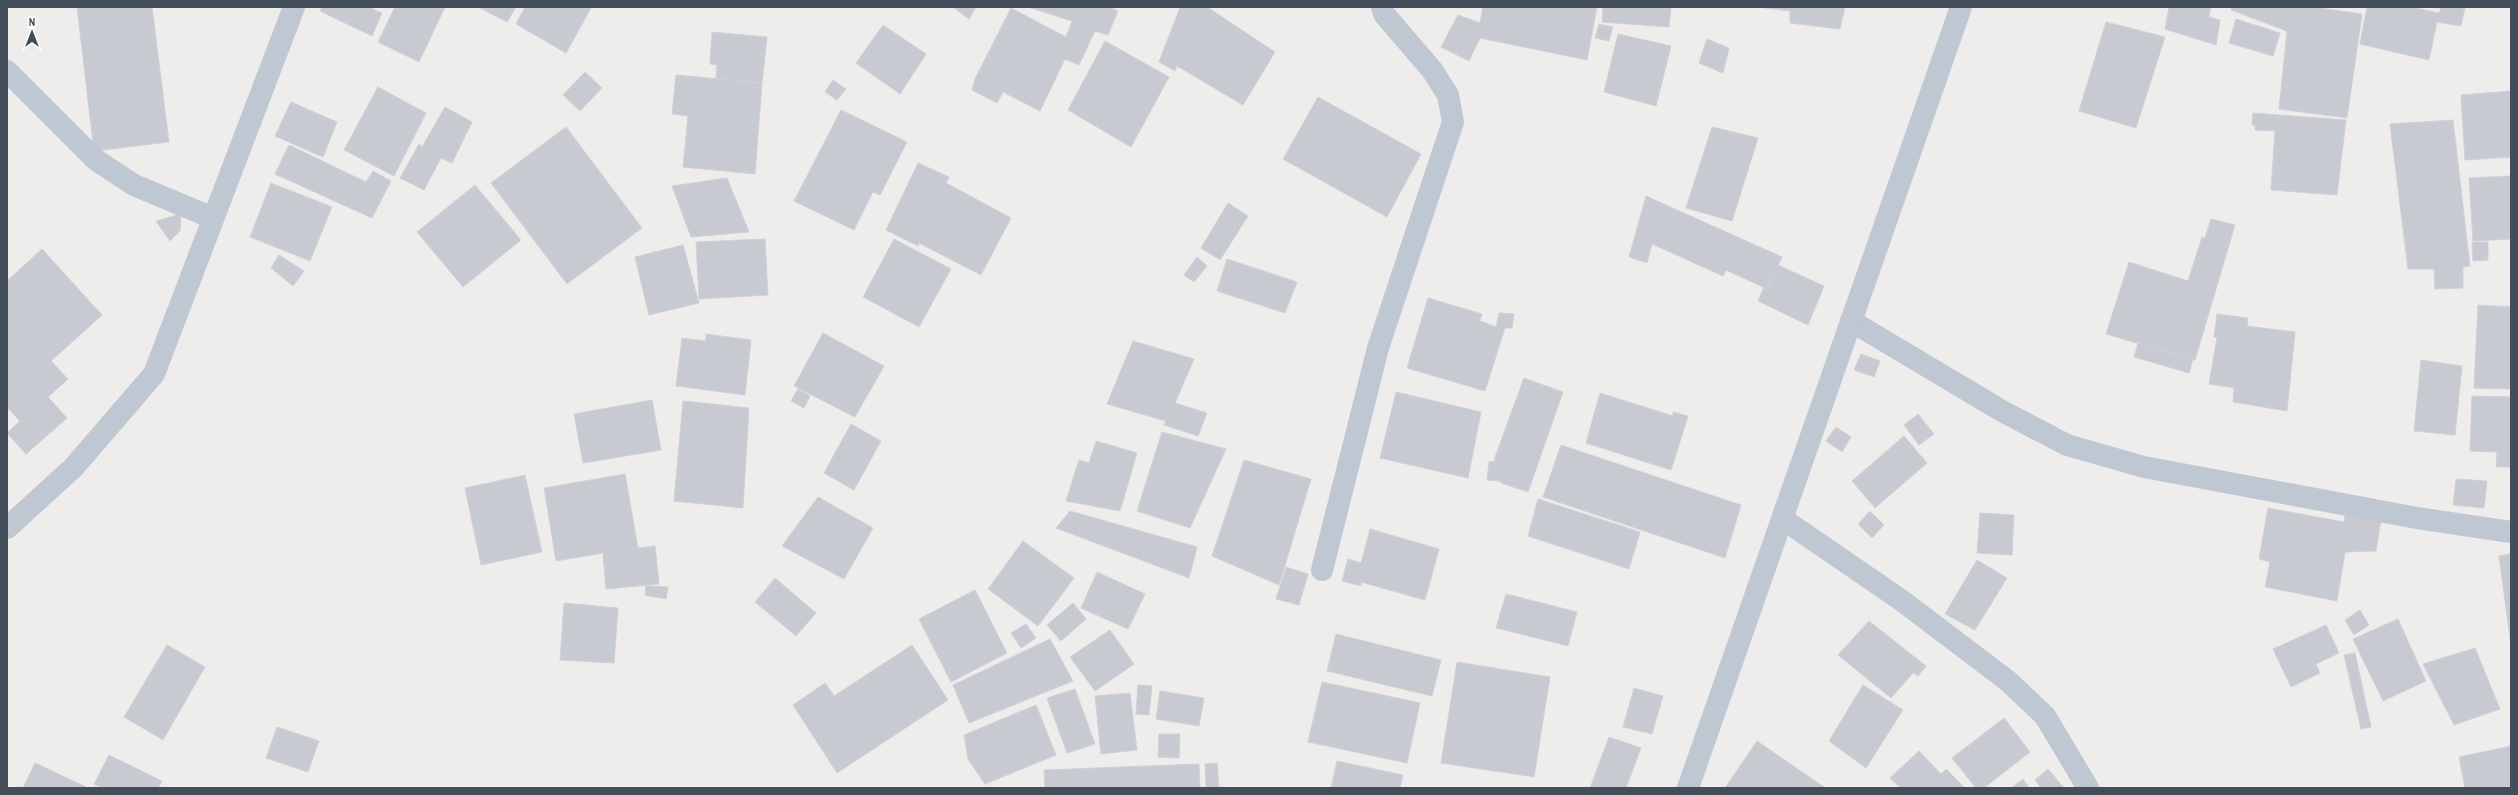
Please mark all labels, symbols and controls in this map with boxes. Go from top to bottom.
north arrow [12,12,52,52]
text: N [29,15,35,29]

